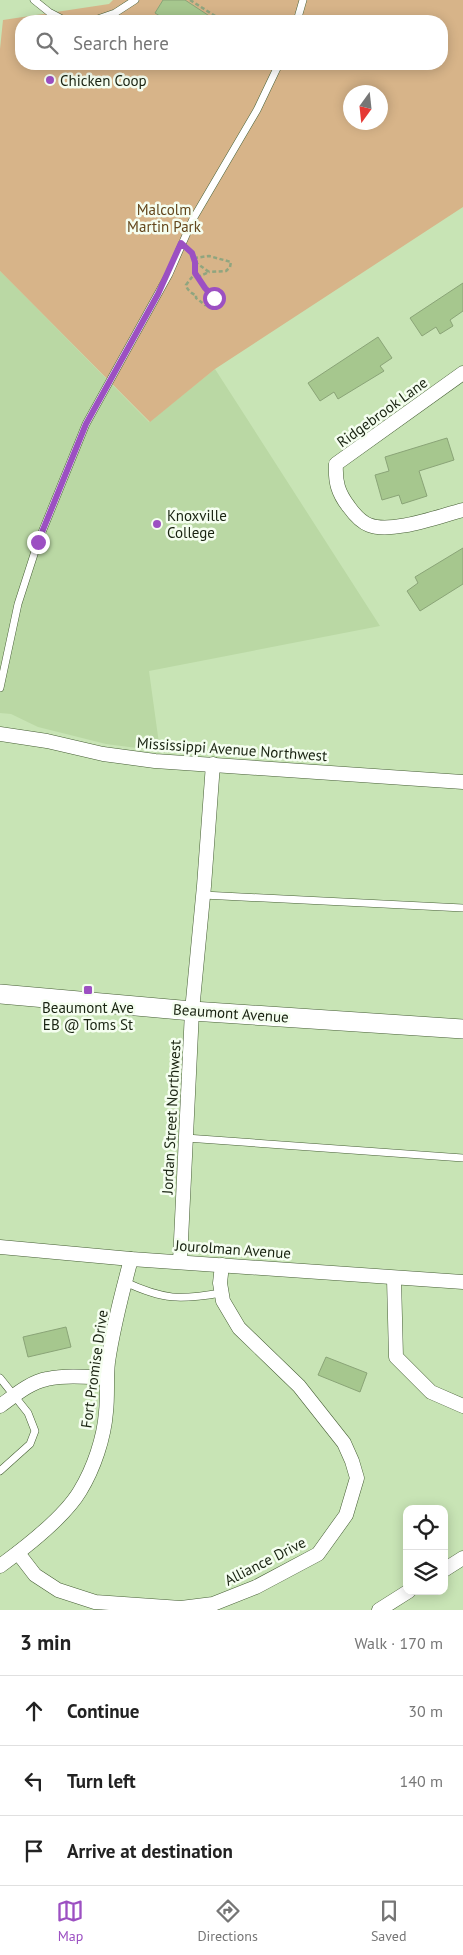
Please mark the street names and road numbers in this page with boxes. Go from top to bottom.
street label: Ridgebrook Lane [333,373,431,451]
street label: Mississippi Avenue Northwest [136,733,328,765]
street label: Beaumont Avenue [173,999,289,1027]
street label: Jordan Street Northwest [157,1039,185,1196]
street label: Jourolman Avenue [173,1235,292,1263]
street label: Fort Promise Drive [76,1309,112,1429]
street label: Alliance Drive [221,1532,309,1590]

